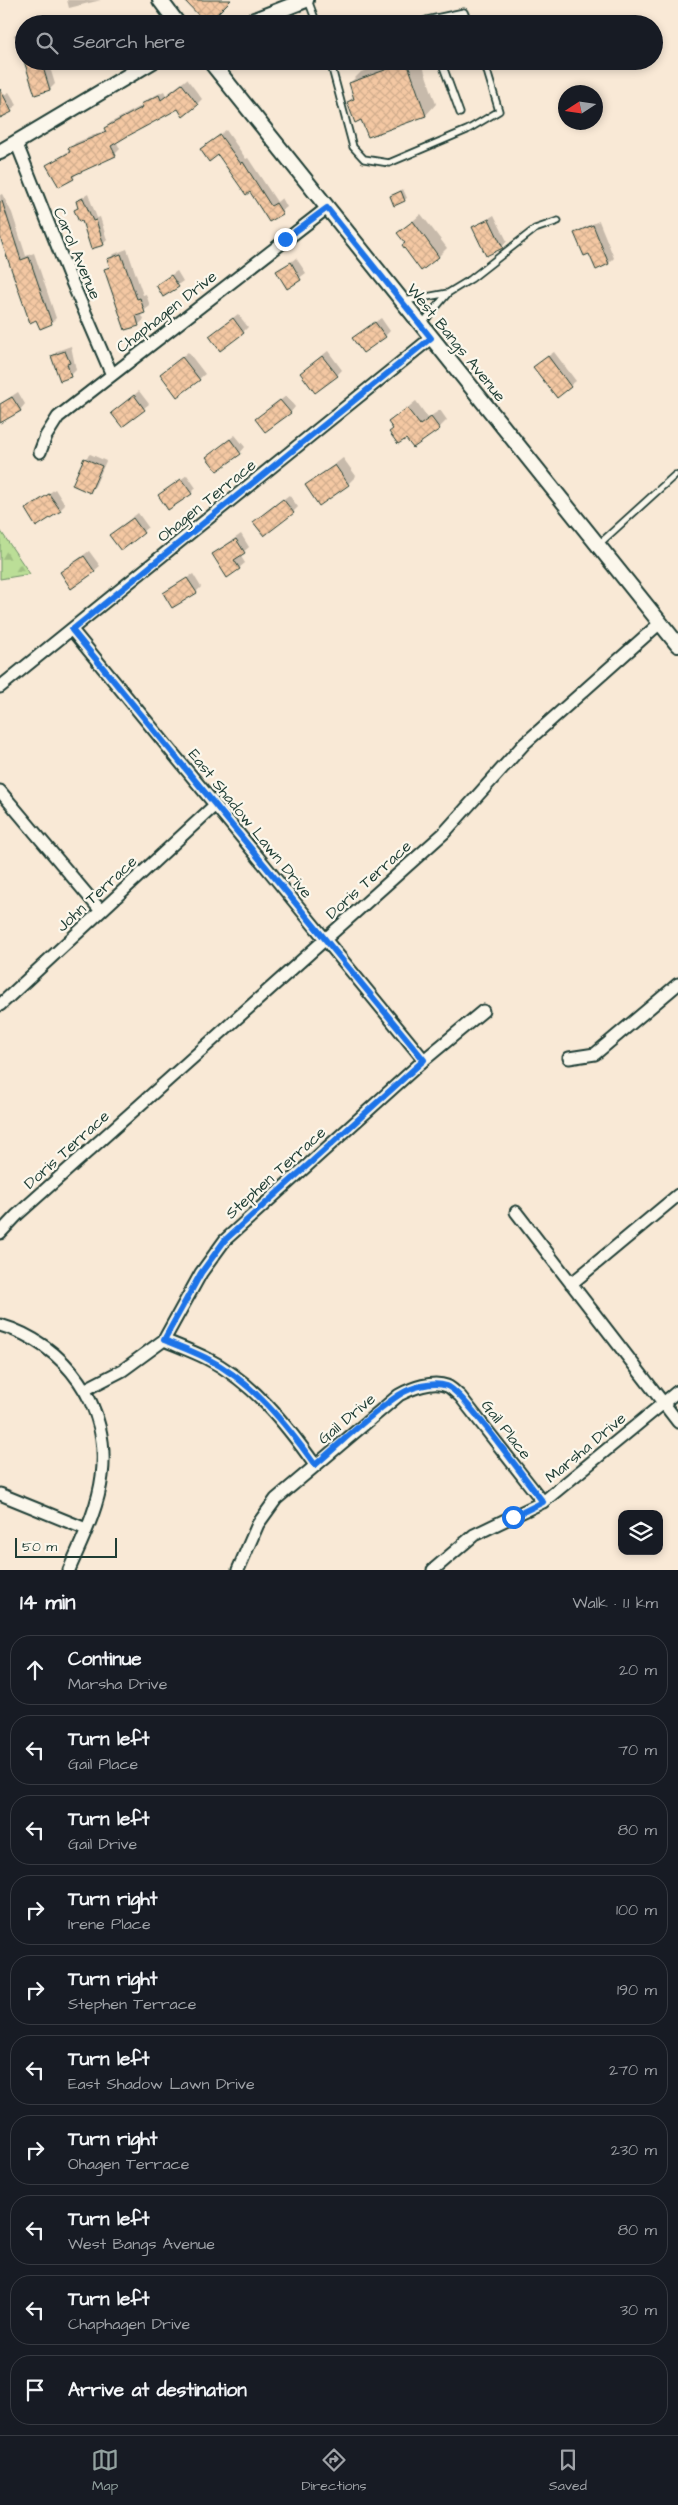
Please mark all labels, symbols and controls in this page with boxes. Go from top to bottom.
search box [15,15,663,70]
icon: search [33,29,61,57]
text: Search here [73,29,185,56]
north arrow [558,85,603,130]
street label: Carol Avenue [48,204,107,303]
route end [274,228,297,251]
street label: Chaphagen Drive [112,265,222,359]
street label: West Bangs Avenue [401,279,511,407]
street label: Ohagen Terrace [153,454,262,548]
street label: East Shadow Lawn Drive [183,744,318,903]
street label: Doris Terrace [321,835,417,924]
street label: John Terrace [52,850,142,937]
street label: Doris Terrace [19,1105,115,1194]
street label: Stephen Terrace [221,1121,331,1224]
street label: Gail Drive [313,1388,380,1449]
street label: Gail Place [476,1395,537,1464]
street label: Marsha Drive [541,1407,631,1488]
route start [502,1506,525,1529]
map controls [618,1510,663,1555]
button: layers [618,1510,663,1555]
scale bar [15,1535,118,1558]
text: 50 m [22,1537,57,1557]
text: 14 min [20,1588,75,1617]
text: Walk · 1.1 km [572,1592,658,1614]
text: Continue [68,1646,142,1673]
icon: ahead [21,1656,49,1684]
text: 20 m [619,1659,657,1681]
text: Marsha Drive [68,1673,167,1695]
text: Turn left [68,1726,149,1753]
icon: left [21,1736,49,1764]
text: 70 m [618,1739,657,1761]
text: Gail Place [68,1753,138,1775]
text: Turn left [68,1806,149,1833]
icon: left [21,1816,49,1844]
text: 80 m [618,1819,657,1841]
text: Gail Drive [68,1833,137,1855]
text: Turn right [68,1886,157,1913]
icon: right [21,1896,49,1924]
text: 100 m [616,1899,657,1921]
text: Irene Place [68,1913,151,1935]
text: Turn right [68,1966,157,1993]
icon: right [21,1976,49,2004]
text: 190 m [617,1979,657,2001]
text: Stephen Terrace [68,1993,197,2015]
text: Turn left [68,2046,149,2073]
icon: left [21,2056,49,2084]
text: 270 m [609,2059,657,2081]
text: East Shadow Lawn Drive [68,2073,255,2095]
text: Turn right [68,2126,157,2153]
icon: right [21,2136,49,2164]
text: 230 m [611,2139,657,2161]
text: Ohagen Terrace [68,2153,189,2175]
text: Turn left [68,2206,149,2233]
icon: left [21,2216,49,2244]
text: 80 m [618,2219,657,2241]
text: West Bangs Avenue [68,2233,215,2255]
text: Turn left [68,2286,149,2313]
icon: left [21,2296,49,2324]
text: 30 m [620,2299,657,2321]
text: Chaphagen Drive [68,2313,190,2335]
icon: arrive [21,2376,49,2404]
text: Arrive at destination [68,2377,247,2404]
tab: Map [91,2446,119,2496]
tab: Directions [301,2446,366,2496]
tab: Saved [549,2446,587,2496]

